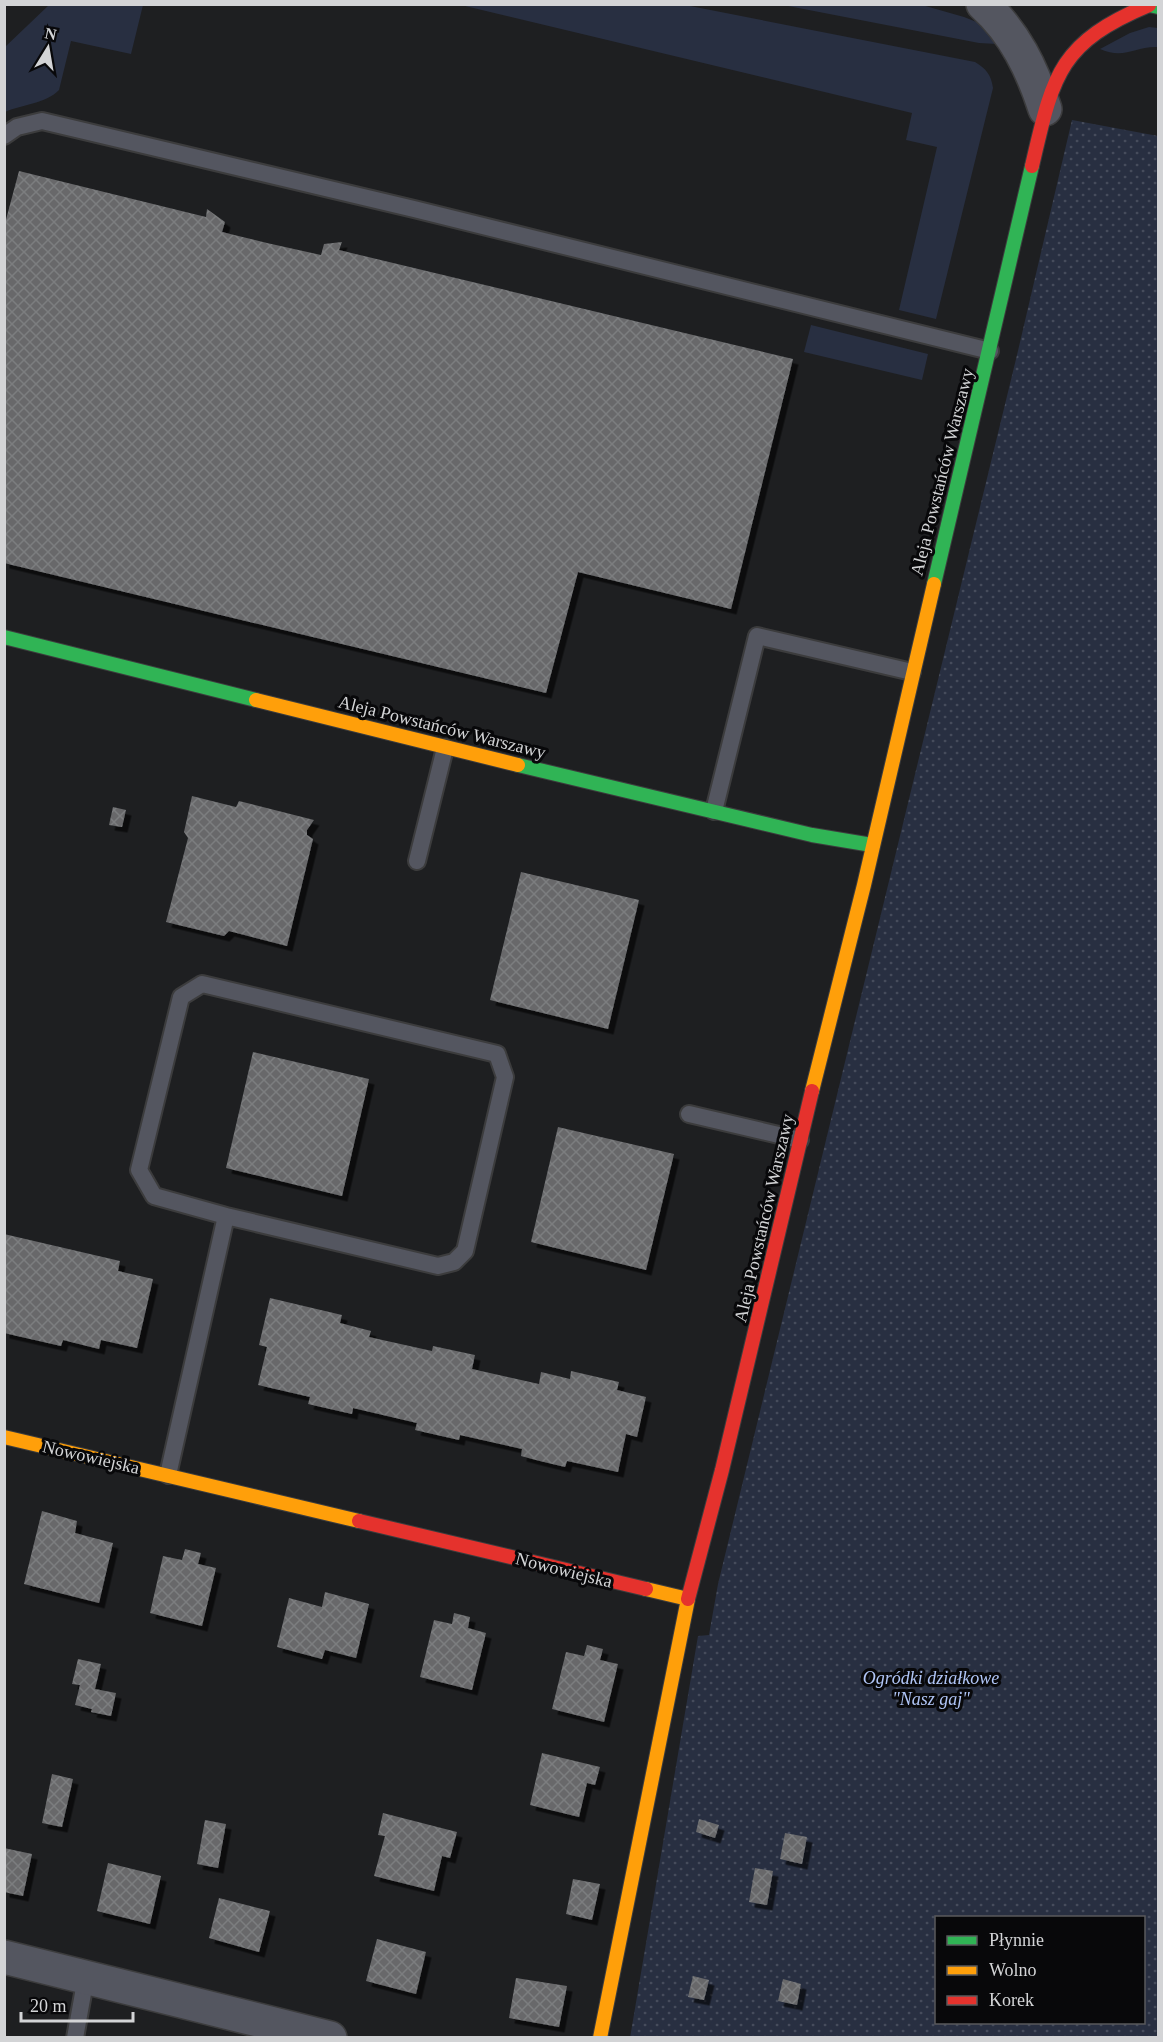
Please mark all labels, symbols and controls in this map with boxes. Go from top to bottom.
north arrow [18,18,78,78]
text: N [43,24,58,43]
street label: Aleja Powstańców Warszawy [907,366,977,578]
street label: Aleja Powstańców Warszawy [336,692,548,762]
street label: Aleja Powstańców Warszawy [730,1112,798,1324]
street label: Nowowiejska [41,1436,141,1478]
street label: Nowowiejska [514,1548,614,1592]
park label: Ogródki działkowe "Nasz gaj" [863,1668,999,1709]
legend [935,1916,1145,2024]
text: Płynnie [989,1930,1044,1950]
text: Wolno [989,1960,1037,1980]
scale bar [21,1985,134,2023]
text: Korek [989,1990,1034,2010]
text: 20 m [30,1996,67,2016]

